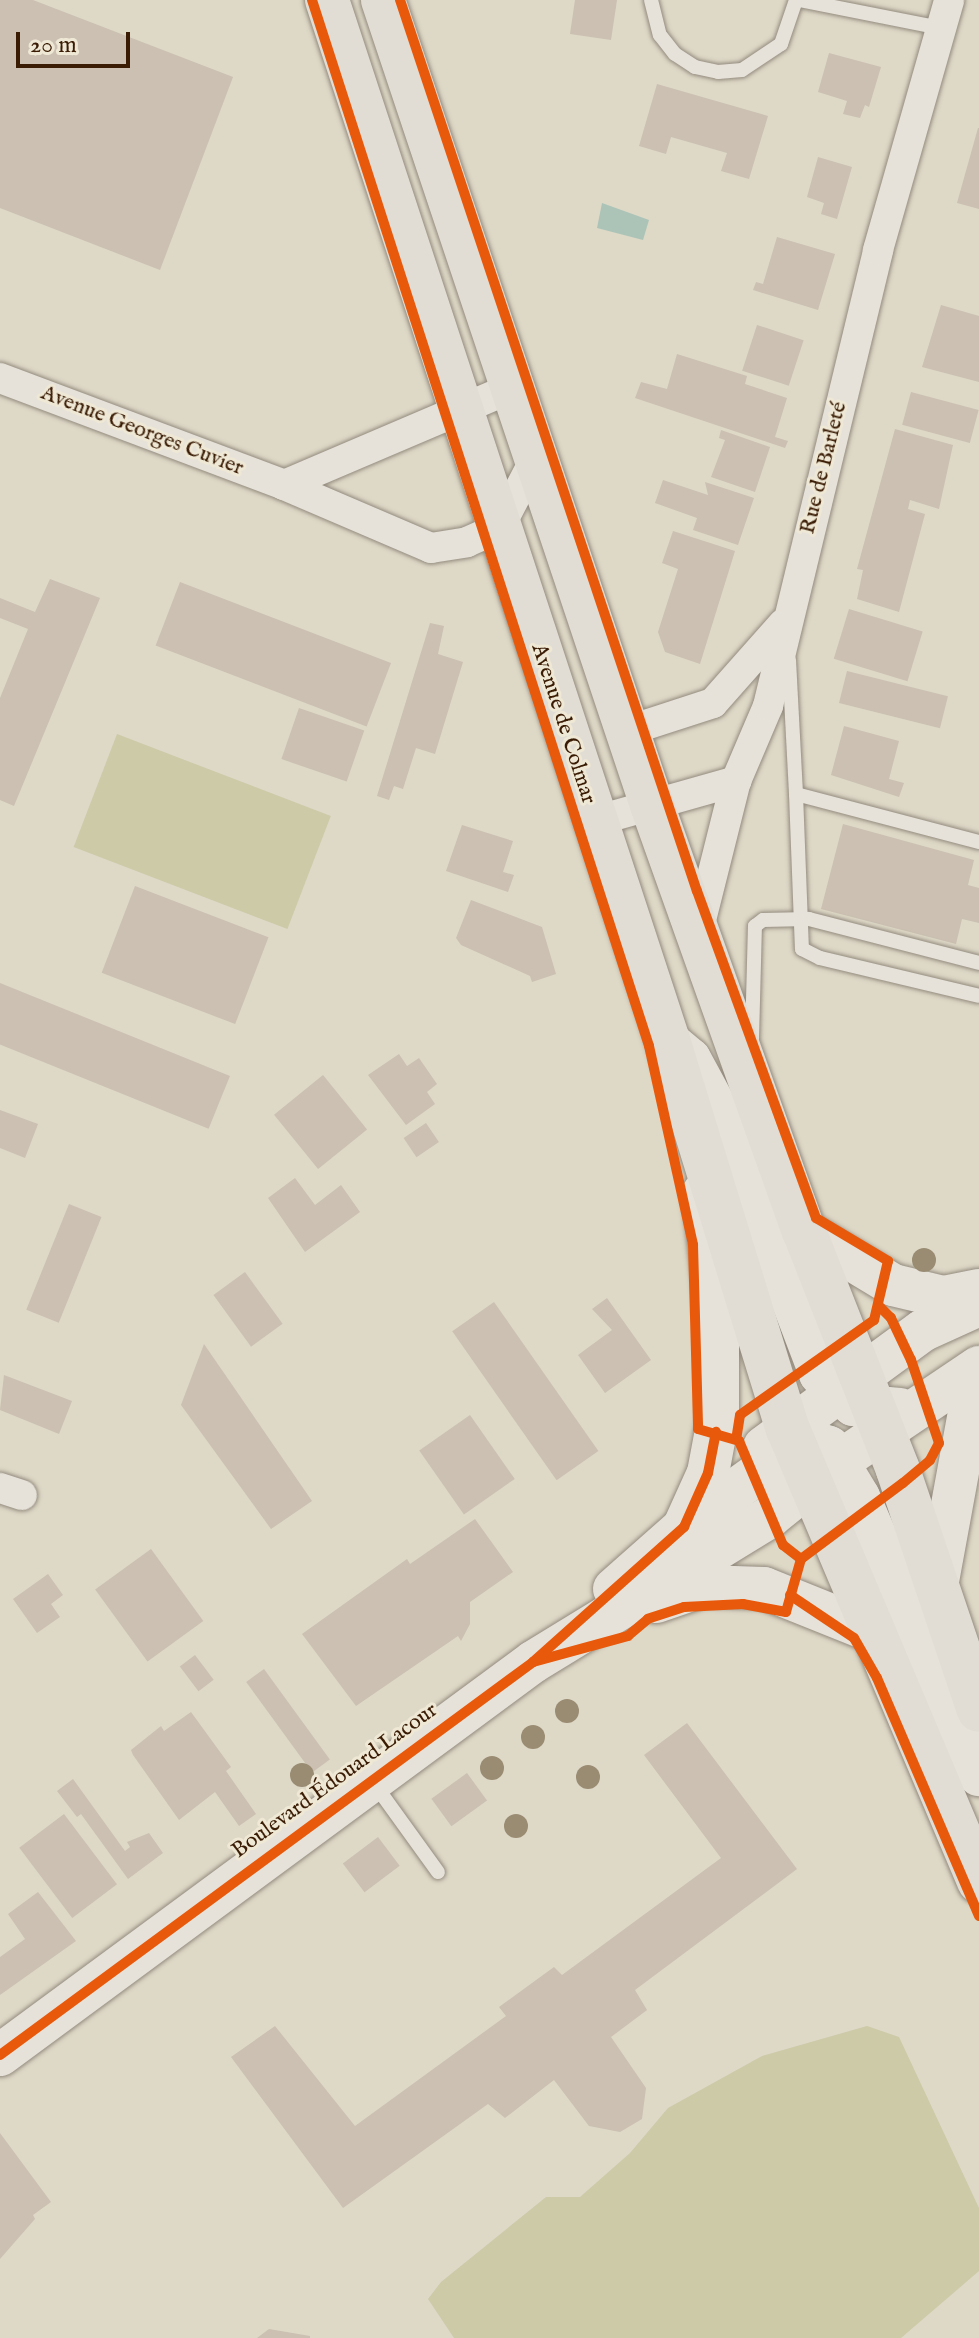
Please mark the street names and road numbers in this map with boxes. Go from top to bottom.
street label: Avenue Georges Cuvier [37,380,247,482]
street label: Rue de Barleté [795,399,853,537]
street label: Avenue de Colmar [525,641,601,807]
street label: Boulevard Édouard Lacour [227,1698,443,1864]

